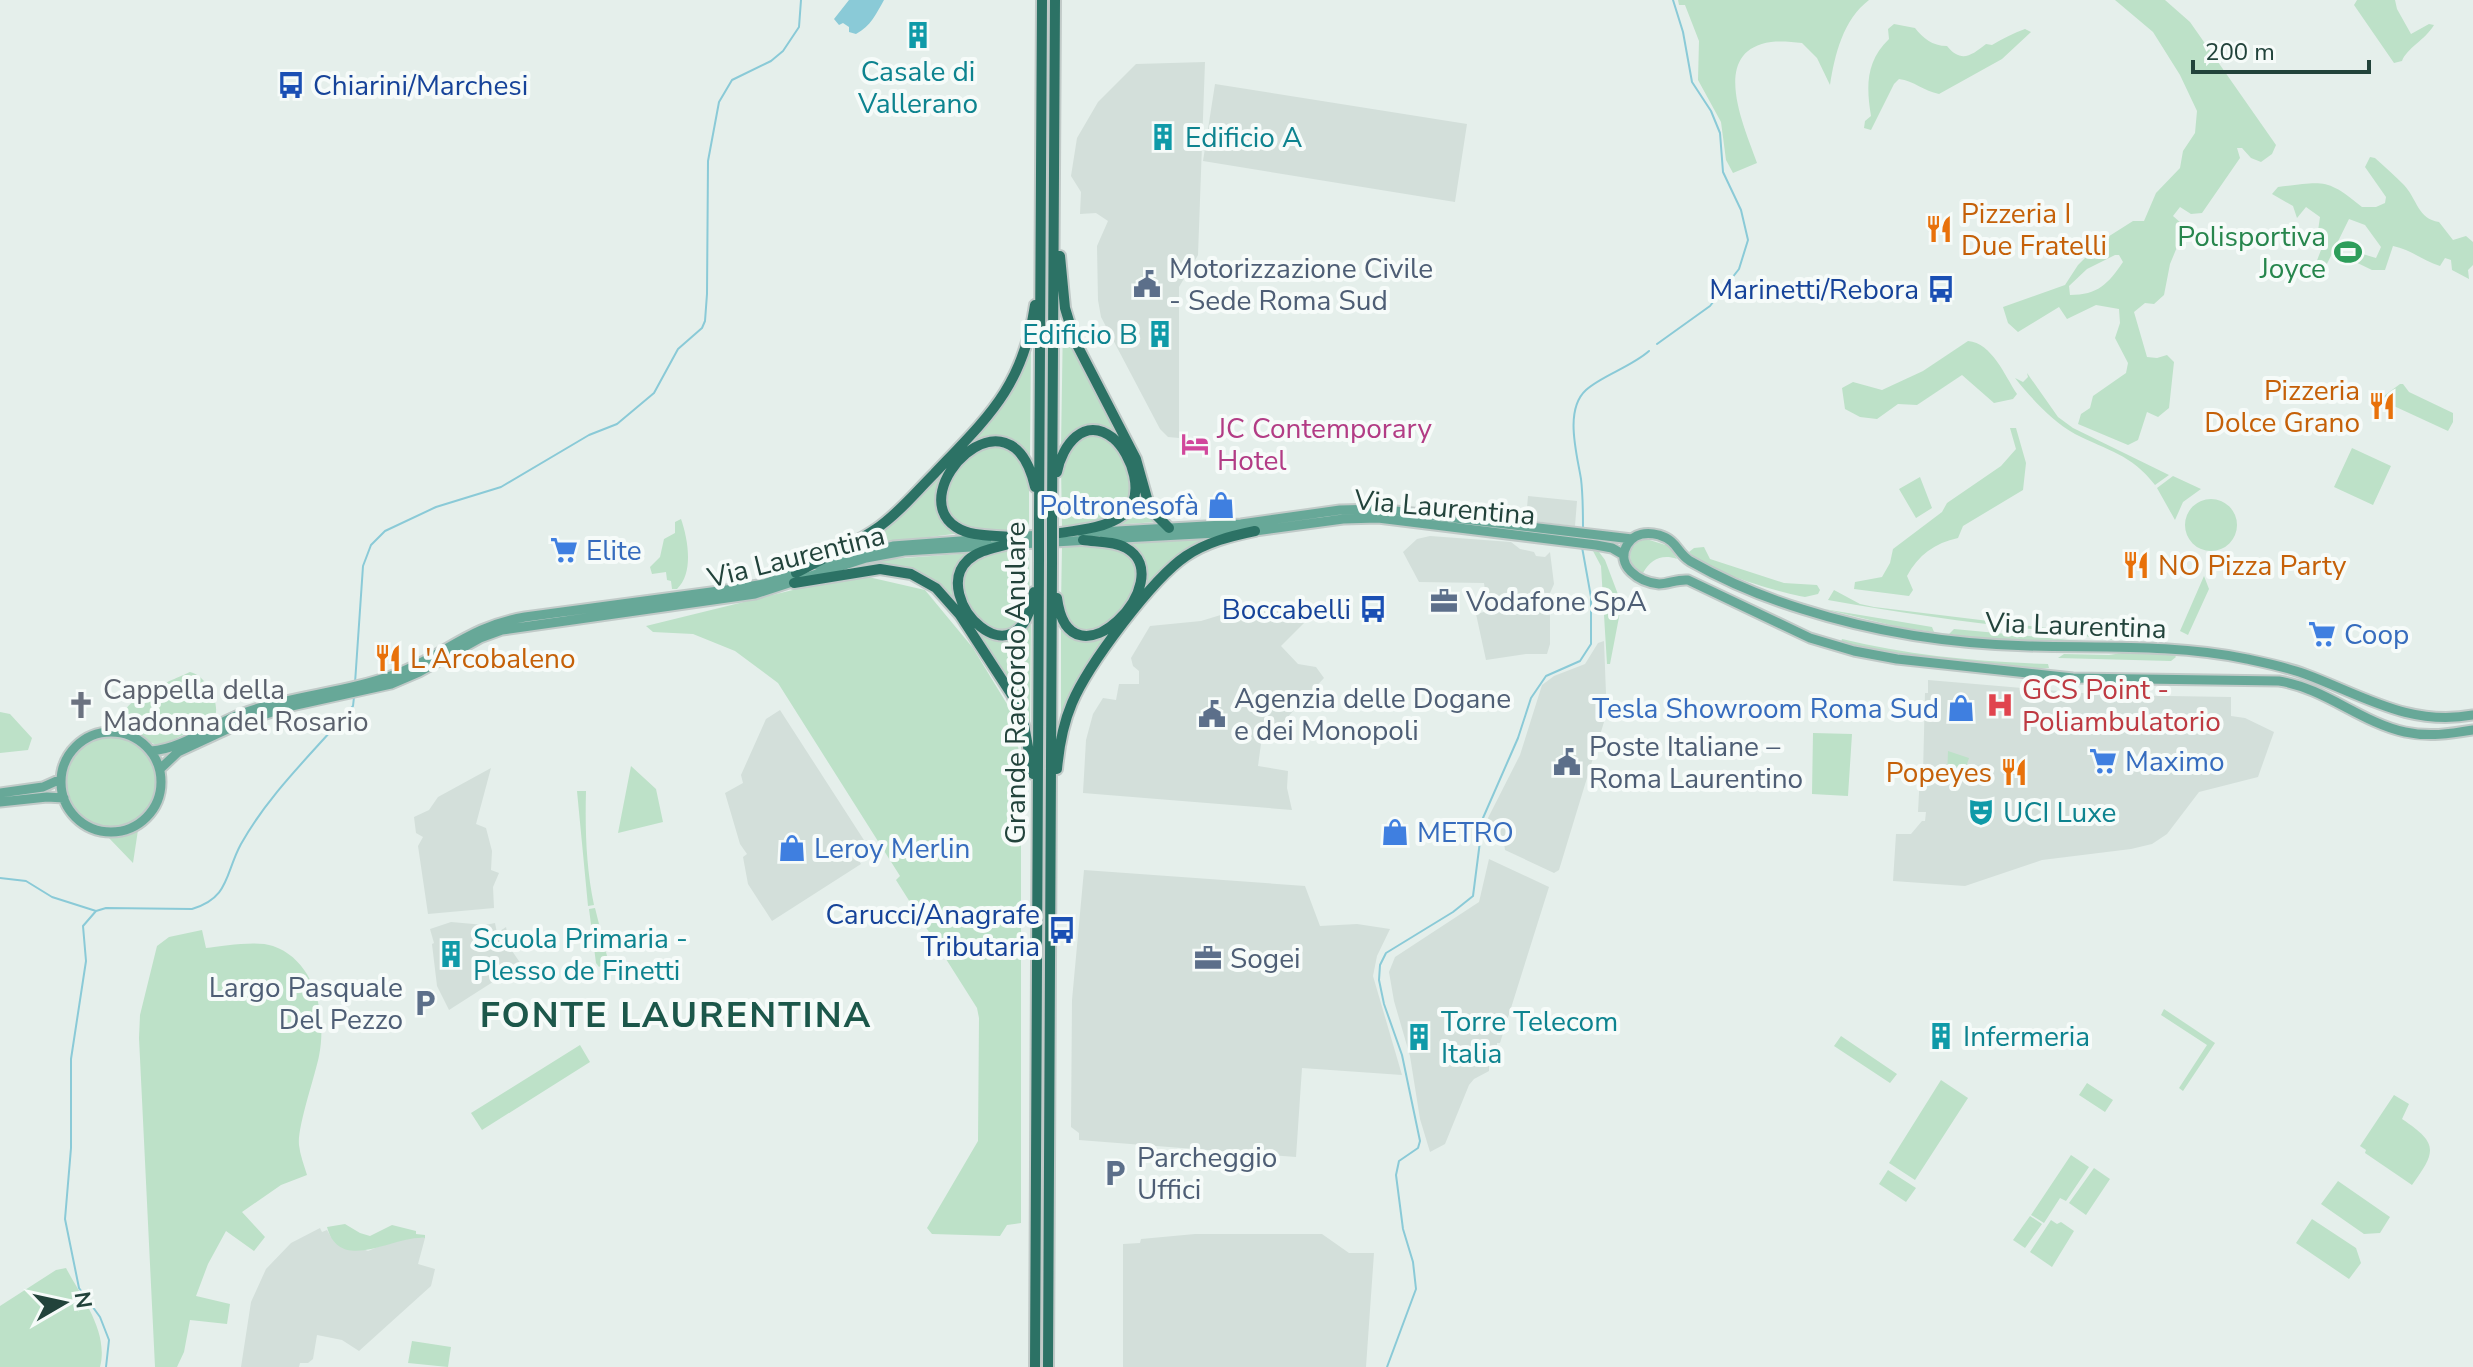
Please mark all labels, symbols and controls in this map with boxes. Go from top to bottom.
building icon: Casale di Vallerano [903,20,933,50]
scale bar [2193,24,2369,74]
text: 200 m [2205,36,2275,68]
place label: Casale di Vallerano [857,53,978,123]
place label: Chiarini/Marchesi [313,67,528,105]
bus stop icon: Chiarini/Marchesi [276,70,306,100]
place label: Edificio A [1185,119,1302,157]
building icon: Edificio A [1148,122,1178,152]
place label: Pizzeria I Due Fratelli [1961,195,2107,265]
restaurant icon: Pizzeria I Due Fratelli [1924,214,1954,244]
place label: Polisportiva Joyce [2177,218,2326,288]
sports icon: Polisportiva Joyce [2333,237,2363,267]
place label: Motorizzazione Civile - Sede Roma Sud [1169,250,1433,320]
public building icon: Motorizzazione Civile - Sede Roma Sud [1132,269,1162,299]
place label: Marinetti/Rebora [1709,271,1919,309]
bus stop icon: Marinetti/Rebora [1926,274,1956,304]
place label: Edificio B [1022,316,1138,354]
building icon: Edificio B [1145,319,1175,349]
place label: Pizzeria Dolce Grano [2204,372,2360,442]
restaurant icon: Pizzeria Dolce Grano [2367,391,2397,421]
place label: JC Contemporary Hotel [1216,410,1432,480]
hotel icon: JC Contemporary Hotel [1180,429,1210,459]
street label: Via Laurentina [1352,481,1537,535]
place label: Poltronesofà [1039,487,1199,525]
shop icon: Poltronesofà [1206,490,1236,520]
street label: Via Laurentina [703,517,889,598]
street label: Grande Raccordo Anulare [997,522,1035,844]
place label: Elite [586,532,642,570]
supermarket icon: Elite [549,535,579,565]
place label: NO Pizza Party [2158,547,2347,585]
restaurant icon: NO Pizza Party [2121,550,2151,580]
place label: Vodafone SpA [1465,583,1647,621]
office icon: Vodafone SpA [1429,586,1459,616]
place label: Boccabelli [1222,591,1351,629]
bus stop icon: Boccabelli [1358,594,1388,624]
street label: Via Laurentina [1984,604,2167,648]
place label: Coop [2344,616,2409,654]
supermarket icon: Coop [2307,619,2337,649]
place label: L'Arcobaleno [410,640,576,678]
restaurant icon: L'Arcobaleno [373,643,403,673]
place label: Cappella della Madonna del Rosario [103,671,369,741]
place label: GCS Point - Poliambulatorio [2022,671,2221,741]
place label: Agenzia delle Dogane e dei Monopoli [1234,680,1511,750]
church icon: Cappella della Madonna del Rosario [66,690,96,720]
place label: Tesla Showroom Roma Sud [1592,690,1939,728]
hospital icon: GCS Point - Poliambulatorio [1985,690,2015,720]
shop icon: Tesla Showroom Roma Sud [1946,693,1976,723]
public building icon: Agenzia delle Dogane e dei Monopoli [1197,699,1227,729]
place label: Poste Italiane – Roma Laurentino [1589,728,1803,798]
place label: Maximo [2125,743,2225,781]
supermarket icon: Maximo [2088,746,2118,776]
public building icon: Poste Italiane – Roma Laurentino [1552,747,1582,777]
place label: Popeyes [1886,754,1992,792]
restaurant icon: Popeyes [1999,757,2029,787]
place label: UCI Luxe [2003,794,2117,832]
theatre icon: UCI Luxe [1966,797,1996,827]
place label: METRO [1417,814,1514,852]
shop icon: METRO [1380,817,1410,847]
place label: Leroy Merlin [814,830,970,868]
shop icon: Leroy Merlin [777,833,807,863]
place label: Carucci/Anagrafe Tributaria [825,896,1040,966]
bus stop icon: Carucci/Anagrafe Tributaria [1047,915,1077,945]
place label: Scuola Primaria - Plesso de Finetti [473,920,688,990]
building icon: Scuola Primaria - Plesso de Finetti [436,939,466,969]
place label: Sogei [1230,940,1301,978]
office icon: Sogei [1193,943,1223,973]
place label: Largo Pasquale Del Pezzo [209,969,403,1039]
parking icon: Largo Pasquale Del Pezzo [410,988,440,1018]
district label: FONTE LAURENTINA [480,991,872,1040]
place label: Torre Telecom Italia [1441,1003,1618,1073]
place label: Infermeria [1963,1018,2090,1056]
building icon: Infermeria [1926,1021,1956,1051]
building icon: Torre Telecom Italia [1404,1022,1434,1052]
place label: Parcheggio Uffici [1137,1139,1277,1209]
parking icon: Parcheggio Uffici [1100,1158,1130,1188]
north arrow [24,1263,104,1343]
text: N [67,1290,99,1311]

